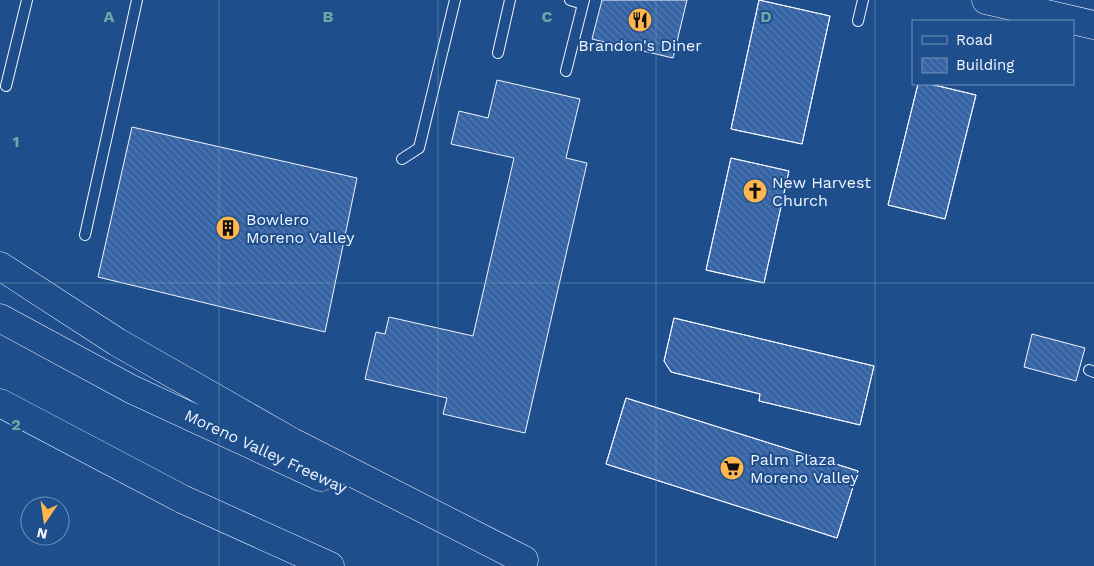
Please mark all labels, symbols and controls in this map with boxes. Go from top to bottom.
text: A [104,7,115,26]
text: B [323,7,334,26]
text: C [542,7,553,26]
restaurant icon: Brandon's Diner [627,7,653,33]
text: D [760,7,772,26]
legend [912,20,1074,85]
text: Road [956,31,993,49]
place label: Brandon's Diner [578,36,702,55]
text: Building [956,56,1014,74]
text: 1 [13,132,19,151]
place label: New Harvest Church [772,173,871,210]
church icon: New Harvest Church [742,178,768,204]
place label: Bowlero Moreno Valley [246,210,355,247]
building icon: Bowlero Moreno Valley [215,215,241,241]
street label: Moreno Valley Freeway [181,405,351,498]
text: 2 [11,415,21,434]
place label: Palm Plaza Moreno Valley [750,450,859,487]
supermarket icon: Palm Plaza Moreno Valley [719,455,745,481]
north arrow [20,496,70,546]
text: N [35,525,49,543]

